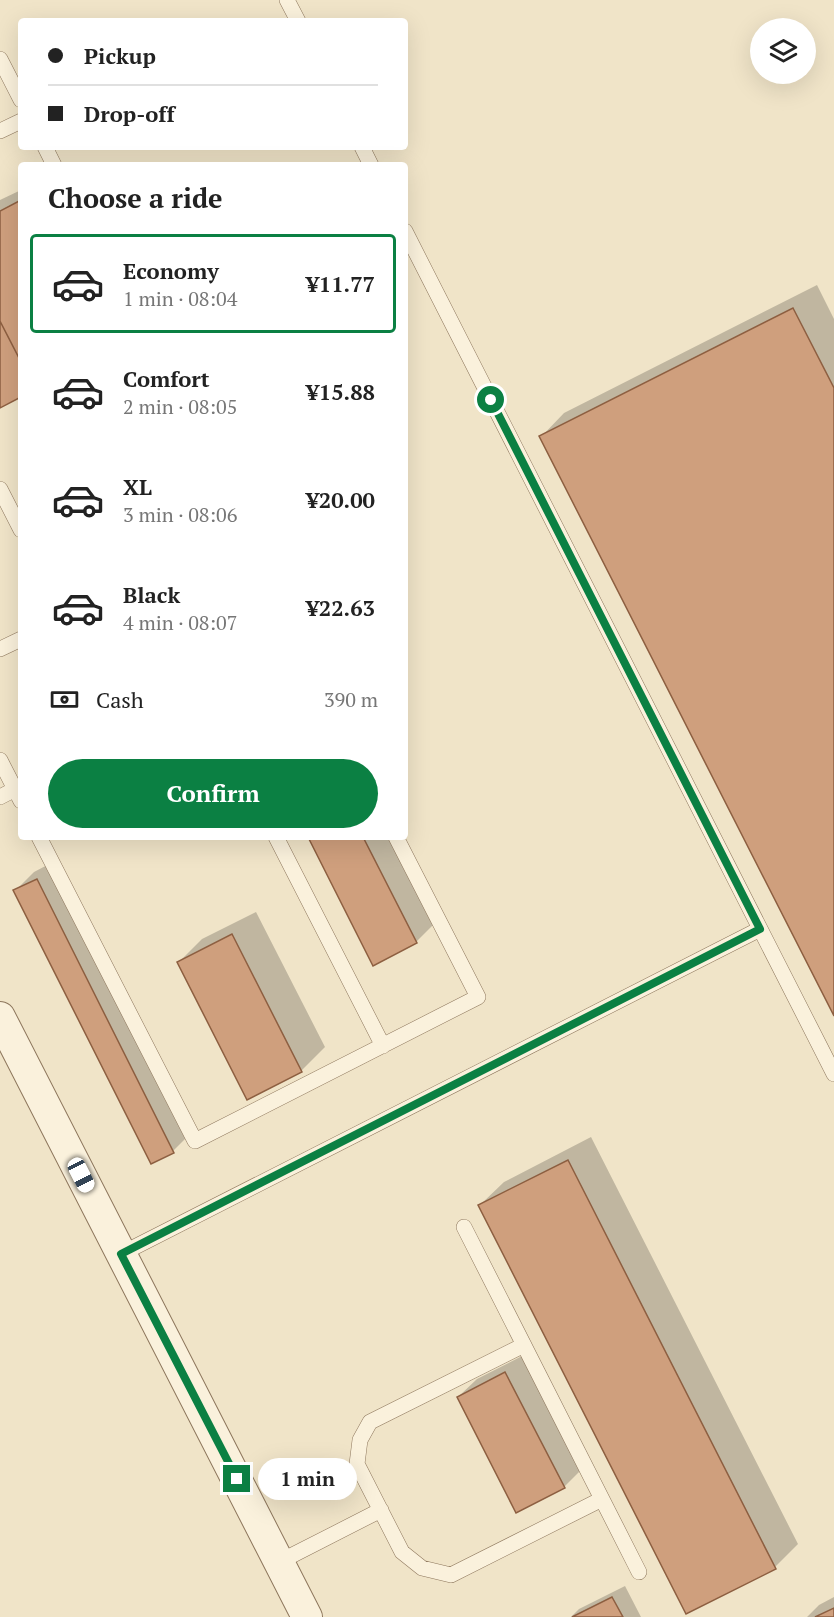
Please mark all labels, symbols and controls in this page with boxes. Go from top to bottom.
map controls [750,18,816,84]
button: layers [750,18,816,84]
text: Pickup [84,41,156,70]
text: Drop-off [84,99,175,128]
text: Choose a ride [48,180,223,216]
text: Economy [123,256,219,285]
icon: car [51,257,105,311]
text: ¥11.77 [306,269,375,298]
text: 1 min · 08:04 [123,285,237,312]
text: Comfort [123,364,209,393]
icon: car [51,365,105,419]
text: ¥15.88 [306,377,375,406]
route start [477,386,504,413]
text: 2 min · 08:05 [123,393,237,420]
text: XL [123,472,152,501]
icon: car [51,473,105,527]
text: ¥20.00 [306,485,375,514]
text: 3 min · 08:06 [123,501,237,528]
text: Black [123,580,180,609]
icon: car [51,581,105,635]
text: ¥22.63 [306,593,375,622]
text: 4 min · 08:07 [123,609,237,636]
icon: cash [48,683,81,716]
text: Cash [96,685,144,714]
text: 390 m [324,686,378,713]
button: Confirm [48,759,378,828]
car [65,1155,97,1195]
callout: 1 min [258,1458,357,1500]
route end [223,1465,250,1492]
text: 1 min [280,1465,335,1492]

